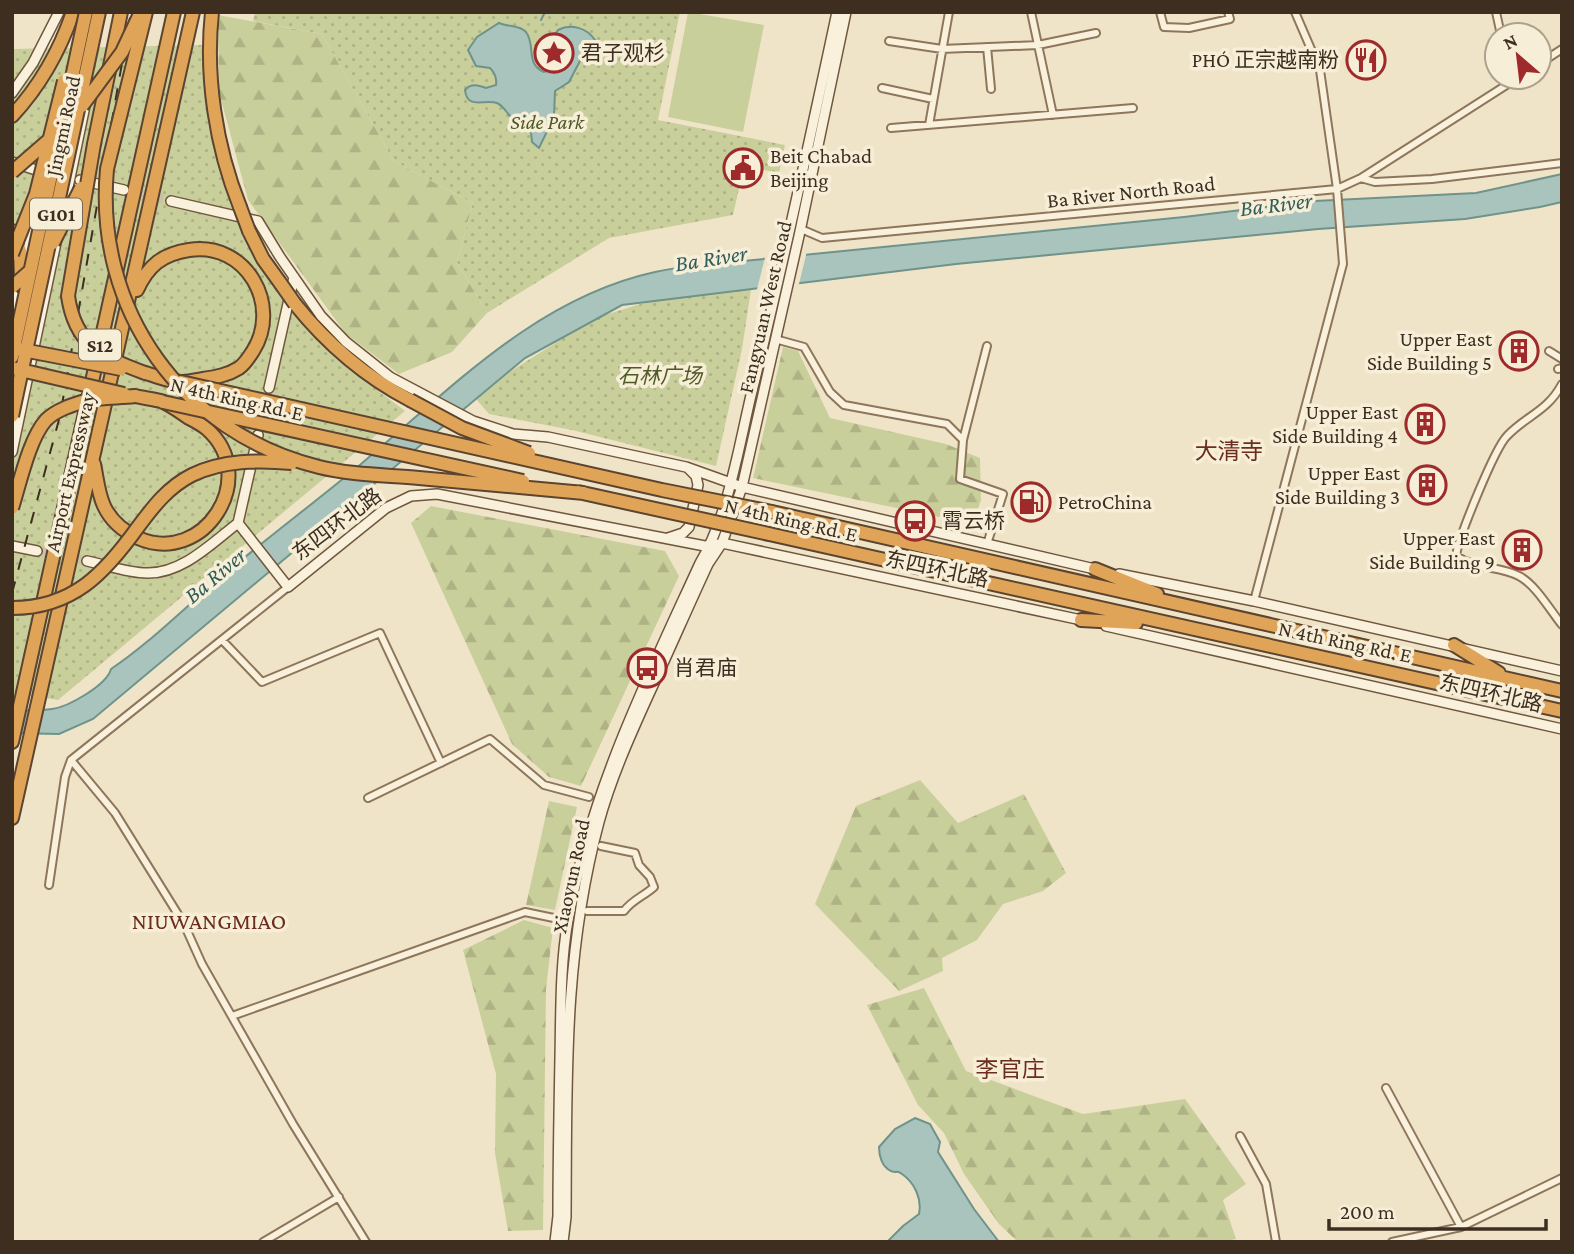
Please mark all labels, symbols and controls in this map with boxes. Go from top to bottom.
north arrow [1483,21,1553,91]
text: N [1500,29,1521,54]
place icon: 君子观杉 [533,32,575,74]
restaurant icon: PHÓ 正宗越南粉 [1345,39,1387,81]
place label: 君子观杉 [581,41,665,65]
place label: PHÓ 正宗越南粉 [1192,48,1339,72]
street label: Jingmi Road [40,74,85,180]
park label: Side Park [510,110,585,134]
place label: Beit Chabad Beijing [770,144,872,192]
public building icon: Beit Chabad Beijing [722,147,764,189]
street label: Ba River North Road [1046,171,1216,213]
water label: Ba River [1238,187,1315,221]
road number: G101 [30,198,82,230]
street label: Fangyuan West Road [733,218,797,396]
water label: Ba River [673,239,750,277]
place label: Upper East Side Building 5 [1367,327,1493,375]
road number: S12 [79,330,121,360]
building icon: Upper East Side Building 5 [1498,330,1540,372]
park label: 石林广场 [618,364,704,388]
street label: N 4th Ring Rd. E [168,372,306,426]
street label: Airport Expressway [40,389,100,555]
place label: Upper East Side Building 4 [1272,400,1399,448]
building icon: Upper East Side Building 4 [1404,403,1446,445]
district label: 大清寺 [1195,438,1264,464]
place label: Upper East Side Building 3 [1275,461,1401,509]
building icon: Upper East Side Building 3 [1406,464,1448,506]
fuel station icon: PetroChina [1010,481,1052,523]
street label: 东四环北路 [288,483,386,565]
place label: PetroChina [1058,490,1152,514]
street label: N 4th Ring Rd. E [722,493,860,547]
bus stop icon: 霄云桥 [894,500,936,542]
place label: 霄云桥 [942,509,1005,533]
place label: Upper East Side Building 9 [1369,526,1496,574]
building icon: Upper East Side Building 9 [1501,529,1543,571]
water label: Ba River [179,541,252,608]
street label: 东四环北路 [883,546,991,592]
street label: N 4th Ring Rd. E [1276,616,1414,668]
bus stop icon: 肖君庙 [626,647,668,689]
place label: 肖君庙 [674,656,737,680]
street label: 东四环北路 [1437,669,1545,717]
street label: Xiaoyun Road [547,817,595,935]
district label: NIUWANGMIAO [132,908,286,934]
district label: 李官庄 [976,1056,1045,1082]
scale bar [1329,1188,1546,1232]
text: 200 m [1340,1200,1395,1224]

